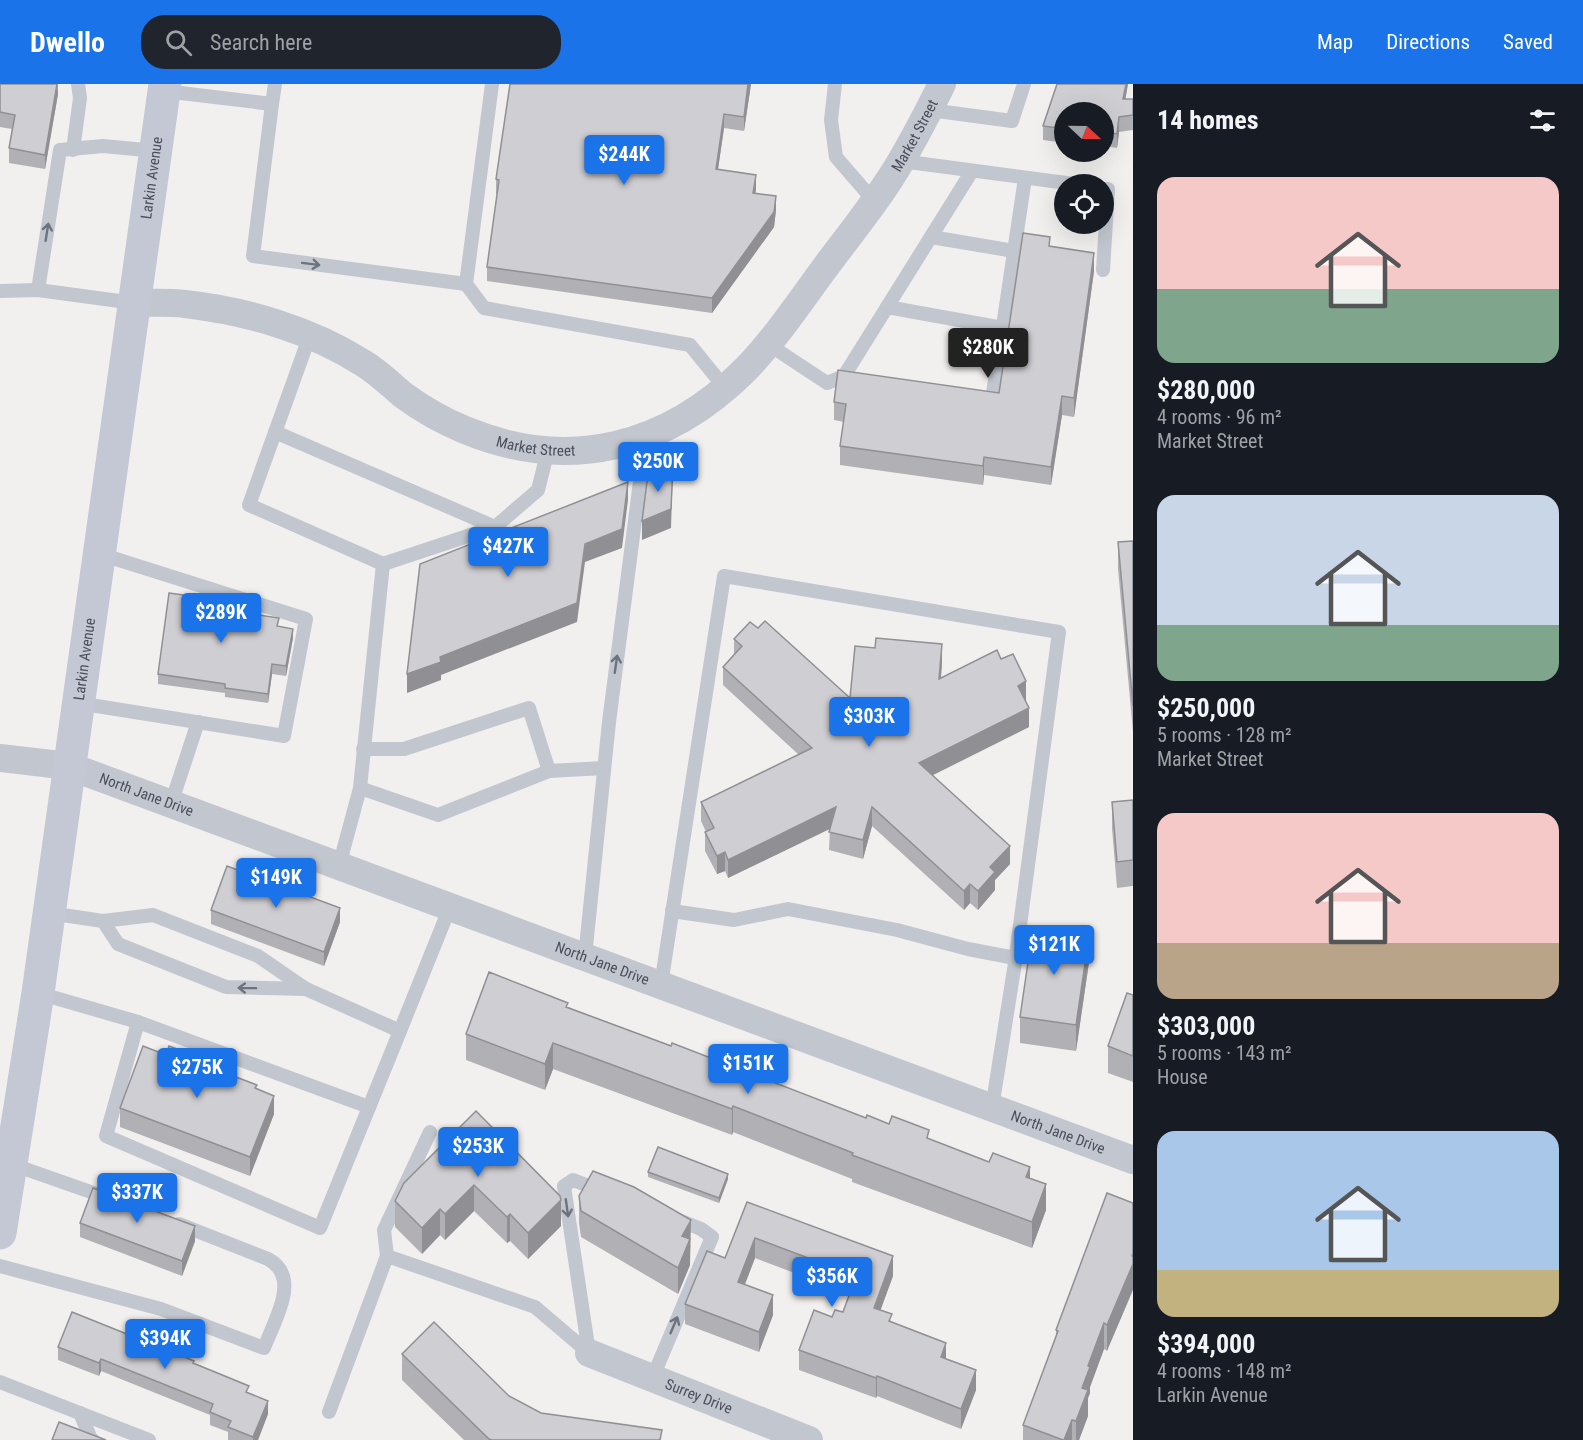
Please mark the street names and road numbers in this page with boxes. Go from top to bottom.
street label: Market Street [888,96,942,175]
street label: Larkin Avenue [137,136,167,220]
street label: Market Street [494,432,576,460]
street label: Larkin Avenue [70,617,99,702]
street label: North Jane Drive [97,769,196,820]
street label: North Jane Drive [553,938,652,989]
street label: North Jane Drive [1008,1107,1107,1158]
street label: Surrey Drive [663,1375,735,1418]

